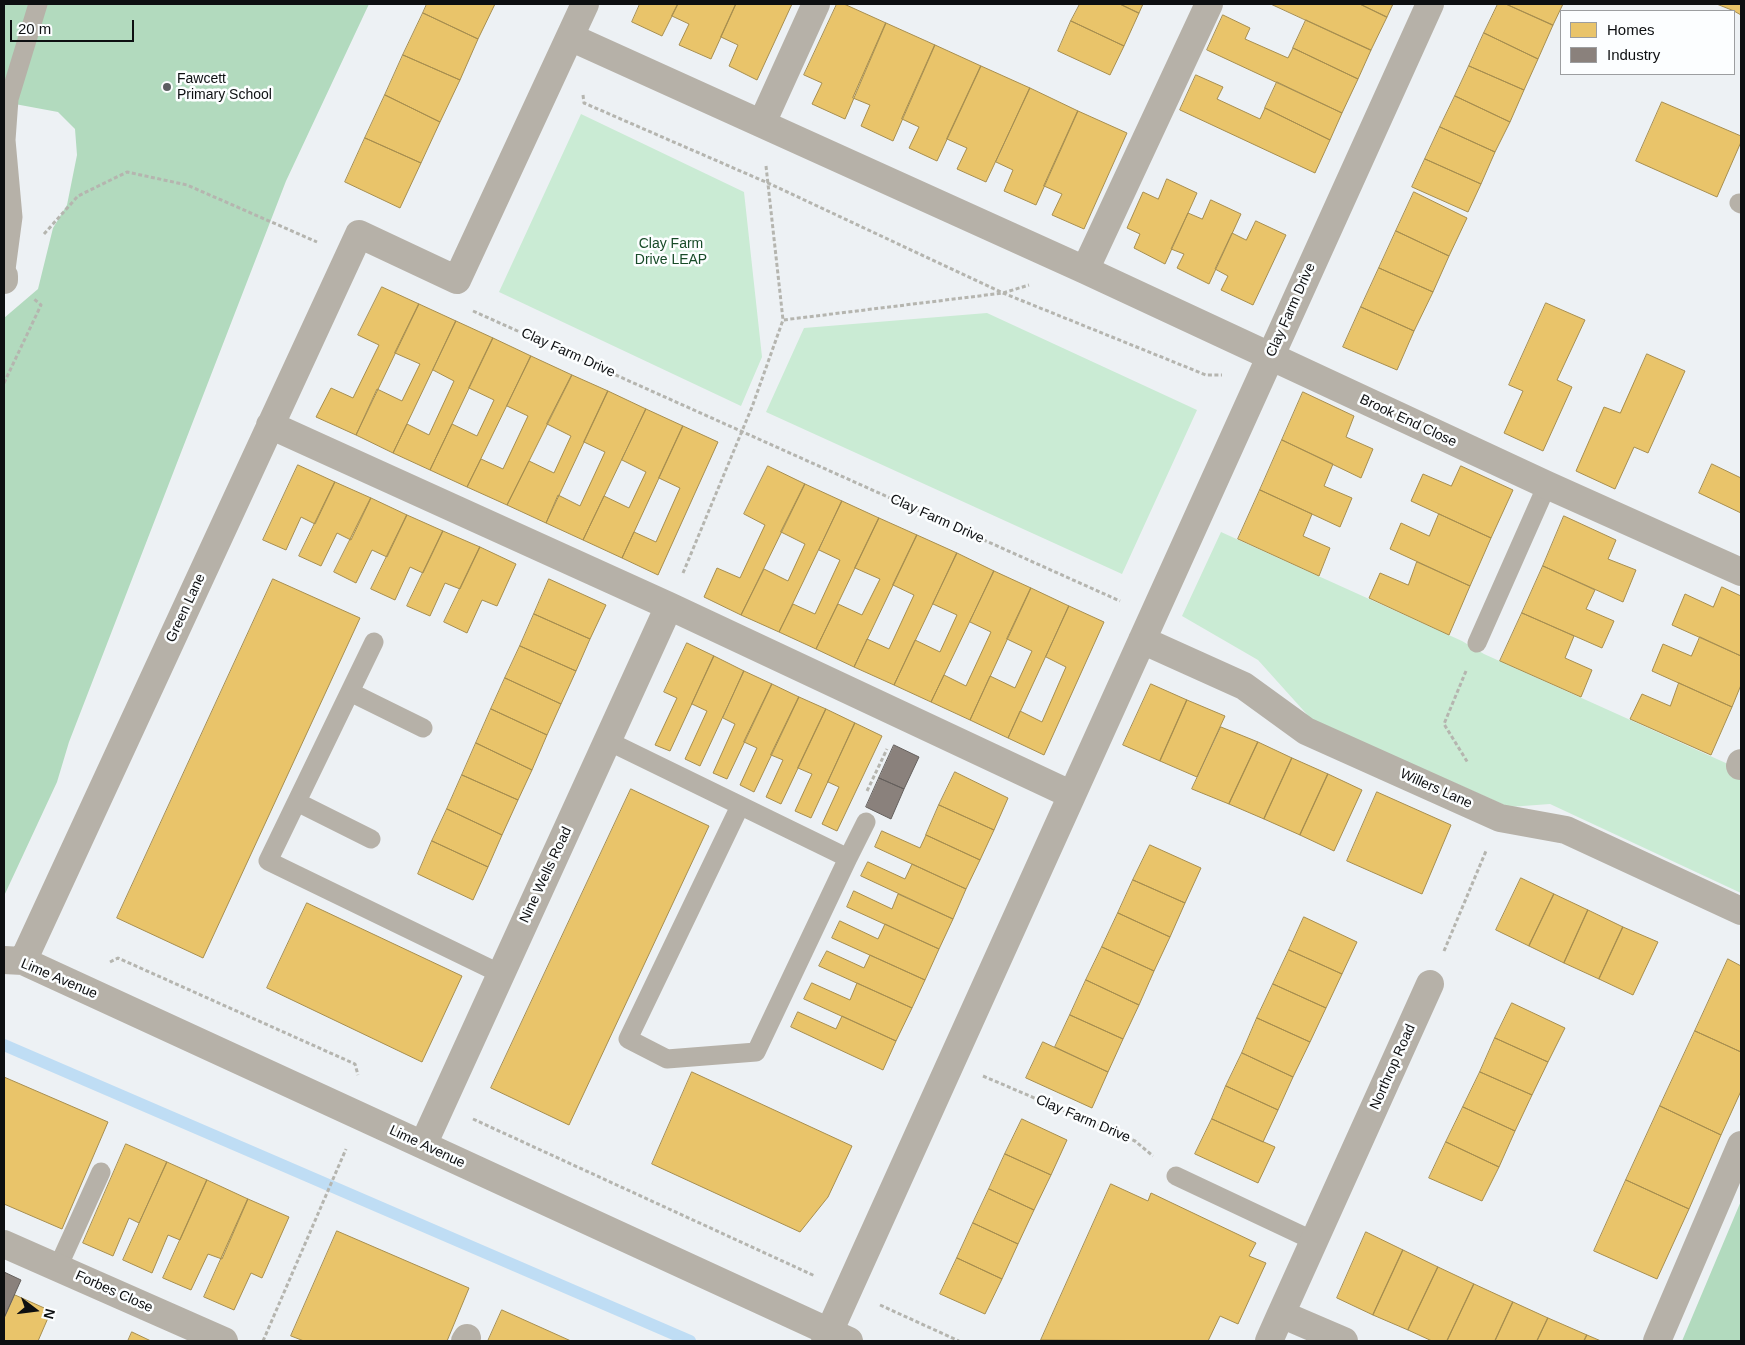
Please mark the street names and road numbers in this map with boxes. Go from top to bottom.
street label: Clay Farm Drive [1263,260,1319,360]
street label: Clay Farm Drive [518,325,618,381]
street label: Brook End Close [1357,391,1459,451]
street label: Clay Farm Drive [887,491,987,547]
street label: Green Lane [163,571,209,645]
street label: Willers Lane [1397,766,1475,812]
street label: Nine Wells Road [516,824,576,926]
street label: Lime Avenue [18,955,100,1003]
street label: Northrop Road [1367,1022,1419,1112]
street label: Clay Farm Drive [1033,1092,1133,1146]
street label: Lime Avenue [387,1122,467,1172]
street label: Forbes Close [73,1267,155,1317]

